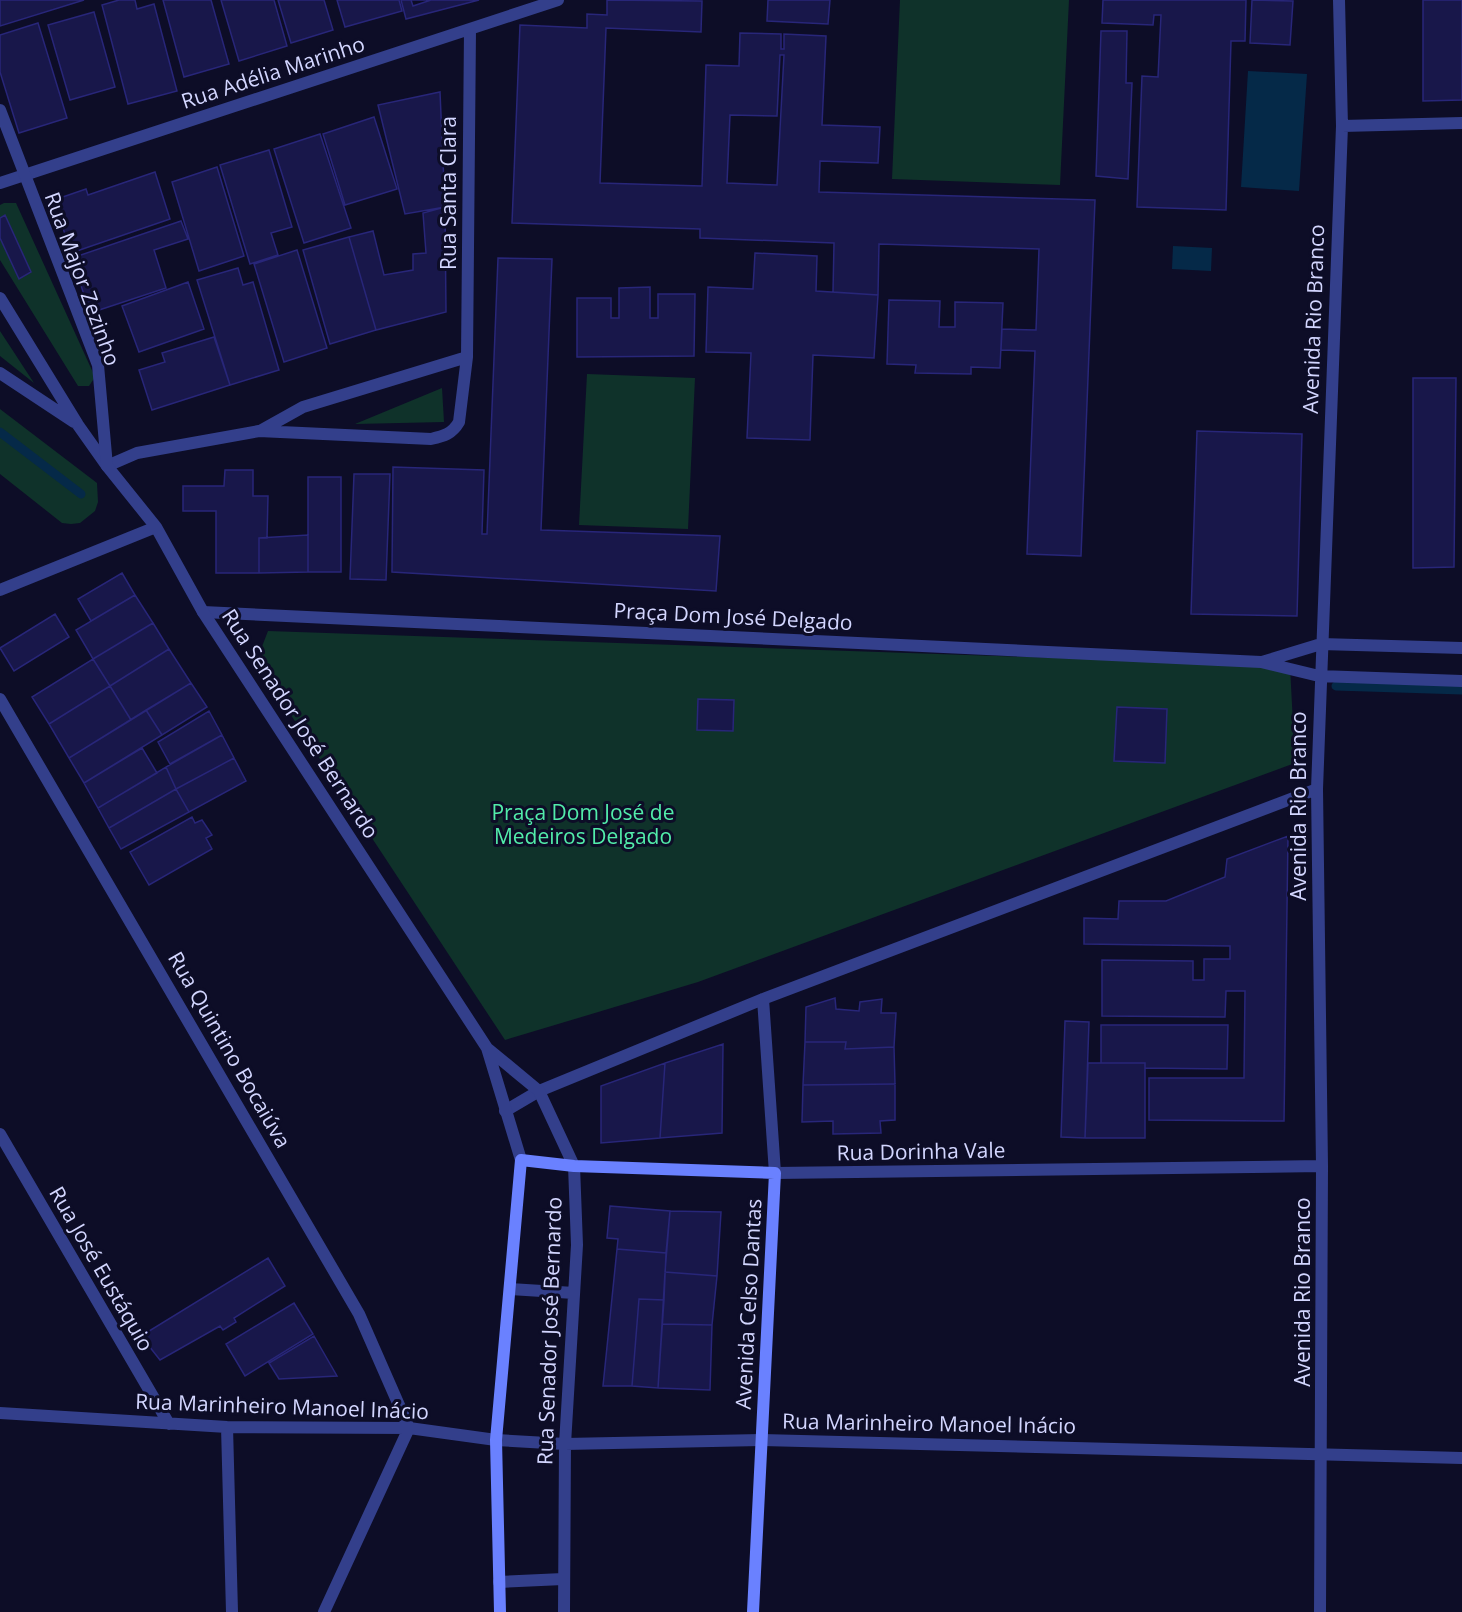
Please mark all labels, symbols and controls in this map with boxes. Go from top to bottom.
street label: Rua Adélia Marinho [177,29,368,115]
street label: Rua Santa Clara [434,116,462,270]
street label: Rua Major Zezinho [39,188,127,369]
street label: Avenida Rio Branco [1296,224,1330,414]
street label: Praça Dom José Delgado [613,596,853,636]
street label: Rua Senador José Bernardo [216,603,386,844]
street label: Avenida Rio Branco [1284,711,1312,901]
park label: Praça Dom José de Medeiros Delgado [491,798,675,850]
street label: Rua Quintino Bocaiúva [162,946,298,1153]
street label: Rua Dorinha Vale [836,1136,1006,1166]
street label: Rua José Eustáquio [43,1181,160,1356]
street label: Rua Senador José Bernardo [530,1196,568,1466]
street label: Avenida Rio Branco [1288,1197,1316,1387]
street label: Avenida Celso Dantas [728,1198,768,1410]
street label: Rua Marinheiro Manoel Inácio [135,1387,429,1425]
street label: Rua Marinheiro Manoel Inácio [782,1406,1076,1440]

